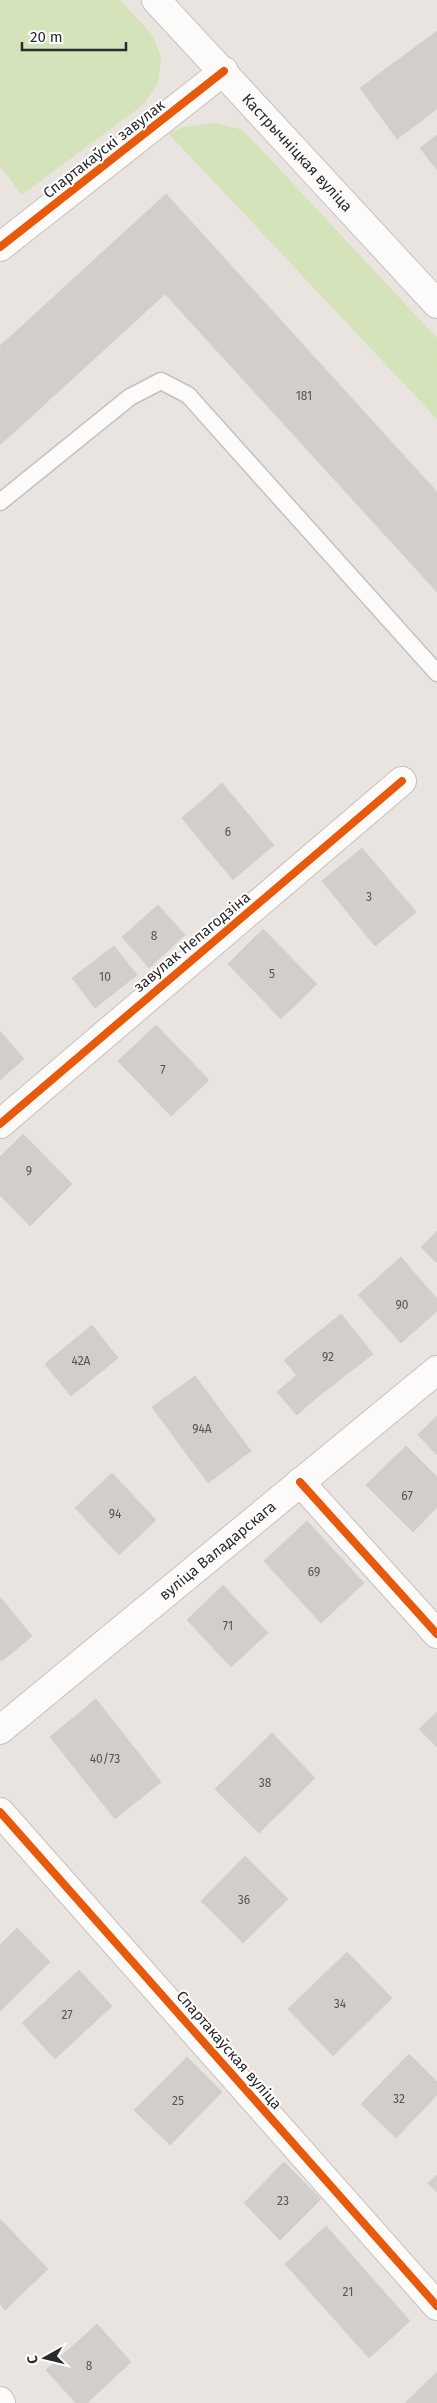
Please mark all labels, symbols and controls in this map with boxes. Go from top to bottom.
scale bar [22,20,126,52]
text: 20 m [30,28,63,46]
street label: Кастрычніцкая вуліца [238,90,356,215]
street label: Спартакаўскі завулак [40,96,169,202]
house number: 181 [296,389,312,403]
house number: 6 [225,825,231,839]
street label: завулак Непагодзіна [130,888,254,996]
house number: 3 [366,890,372,904]
house number: 8 [151,929,158,943]
house number: 5 [269,967,275,981]
house number: 10 [99,970,111,984]
house number: 7 [160,1063,166,1077]
house number: 9 [26,1164,32,1178]
house number: 90 [396,1298,409,1312]
house number: 92 [322,1350,334,1364]
house number: 42А [72,1354,91,1368]
house number: 94А [192,1422,212,1436]
house number: 67 [401,1489,413,1503]
street label: вуліца Валадарскага [156,1497,280,1604]
house number: 94 [109,1507,122,1521]
house number: 69 [308,1565,320,1579]
house number: 71 [223,1619,233,1633]
house number: 40/73 [90,1752,120,1766]
house number: 38 [259,1776,272,1790]
house number: 36 [238,1893,250,1907]
street label: Спартакаўская вуліца [173,1987,285,2113]
house number: 34 [334,1997,347,2011]
house number: 27 [61,2008,73,2022]
house number: 32 [393,2092,405,2106]
house number: 25 [172,2094,184,2108]
house number: 23 [277,2194,289,2208]
house number: 21 [343,2285,353,2299]
north arrow [20,2333,70,2383]
text: С [24,2355,42,2365]
house number: 8 [86,2359,93,2373]

